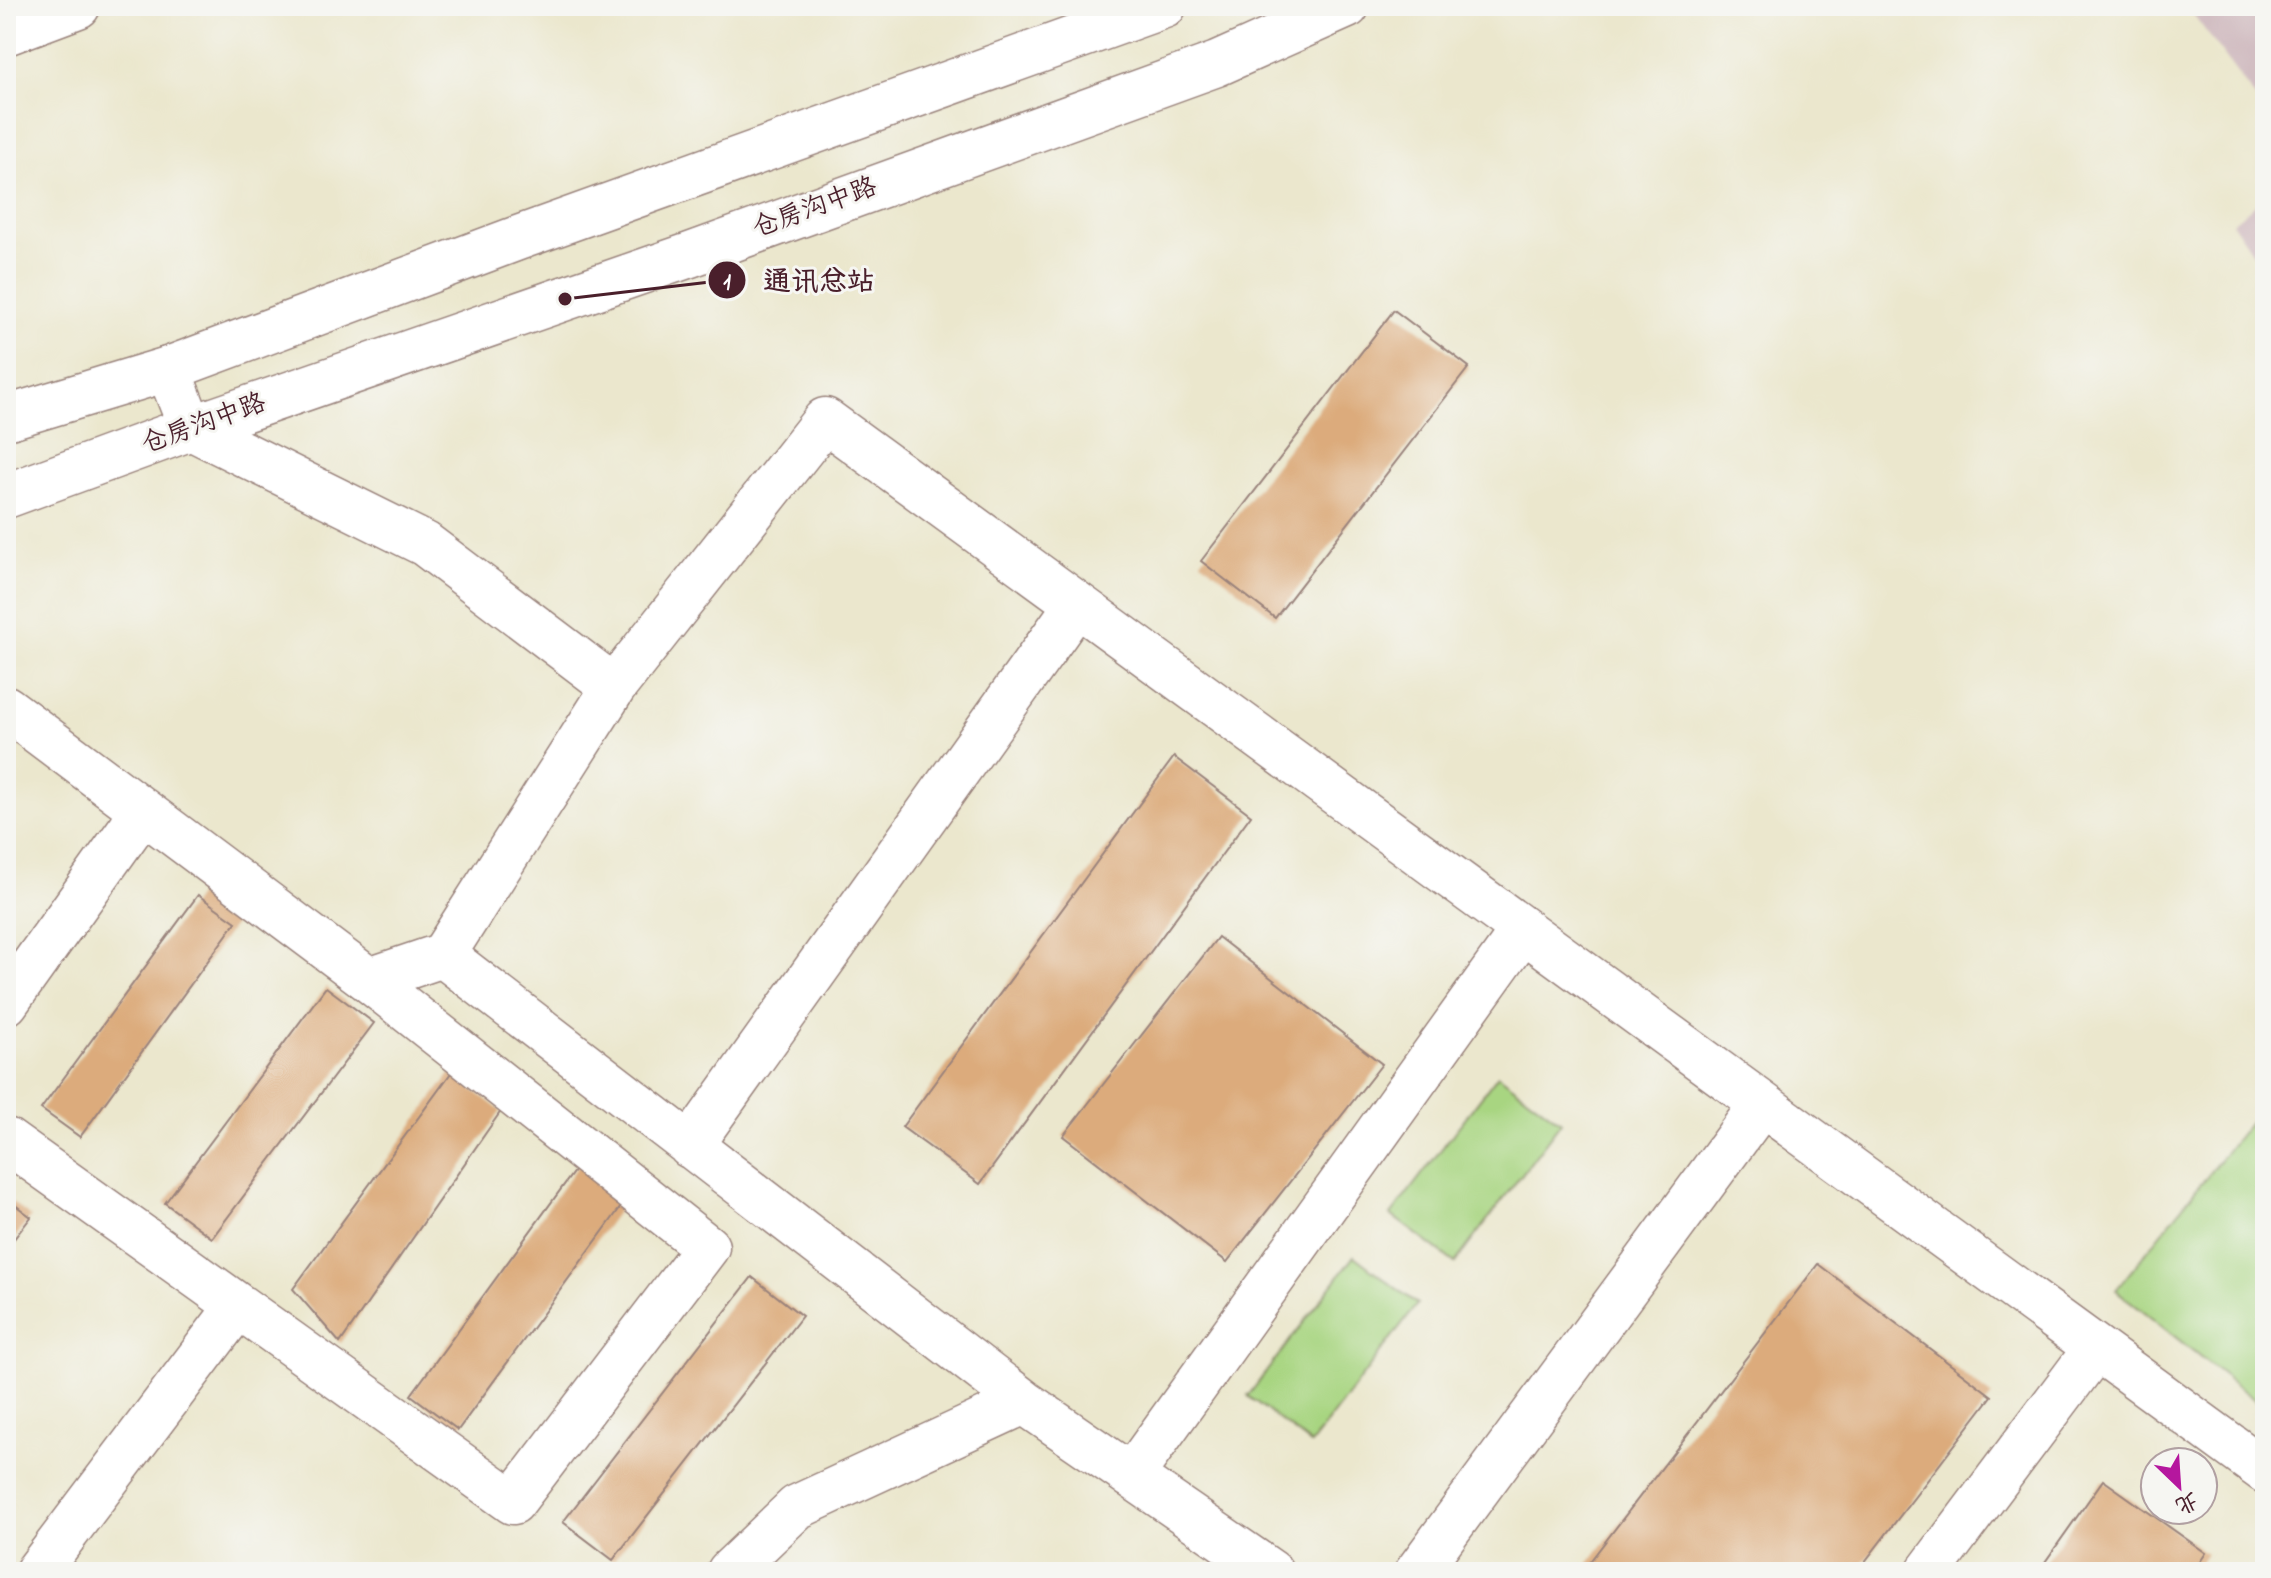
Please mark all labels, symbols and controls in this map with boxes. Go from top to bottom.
street label: 仓房沟中路 [747,169,883,249]
callout: 通讯总站 [707,254,891,306]
text: 通讯总站 [763,263,875,304]
text: 1 [723,266,731,301]
street label: 仓房沟中路 [136,385,272,465]
north arrow [2139,1446,2219,1526]
text: 北 [2169,1482,2203,1521]

